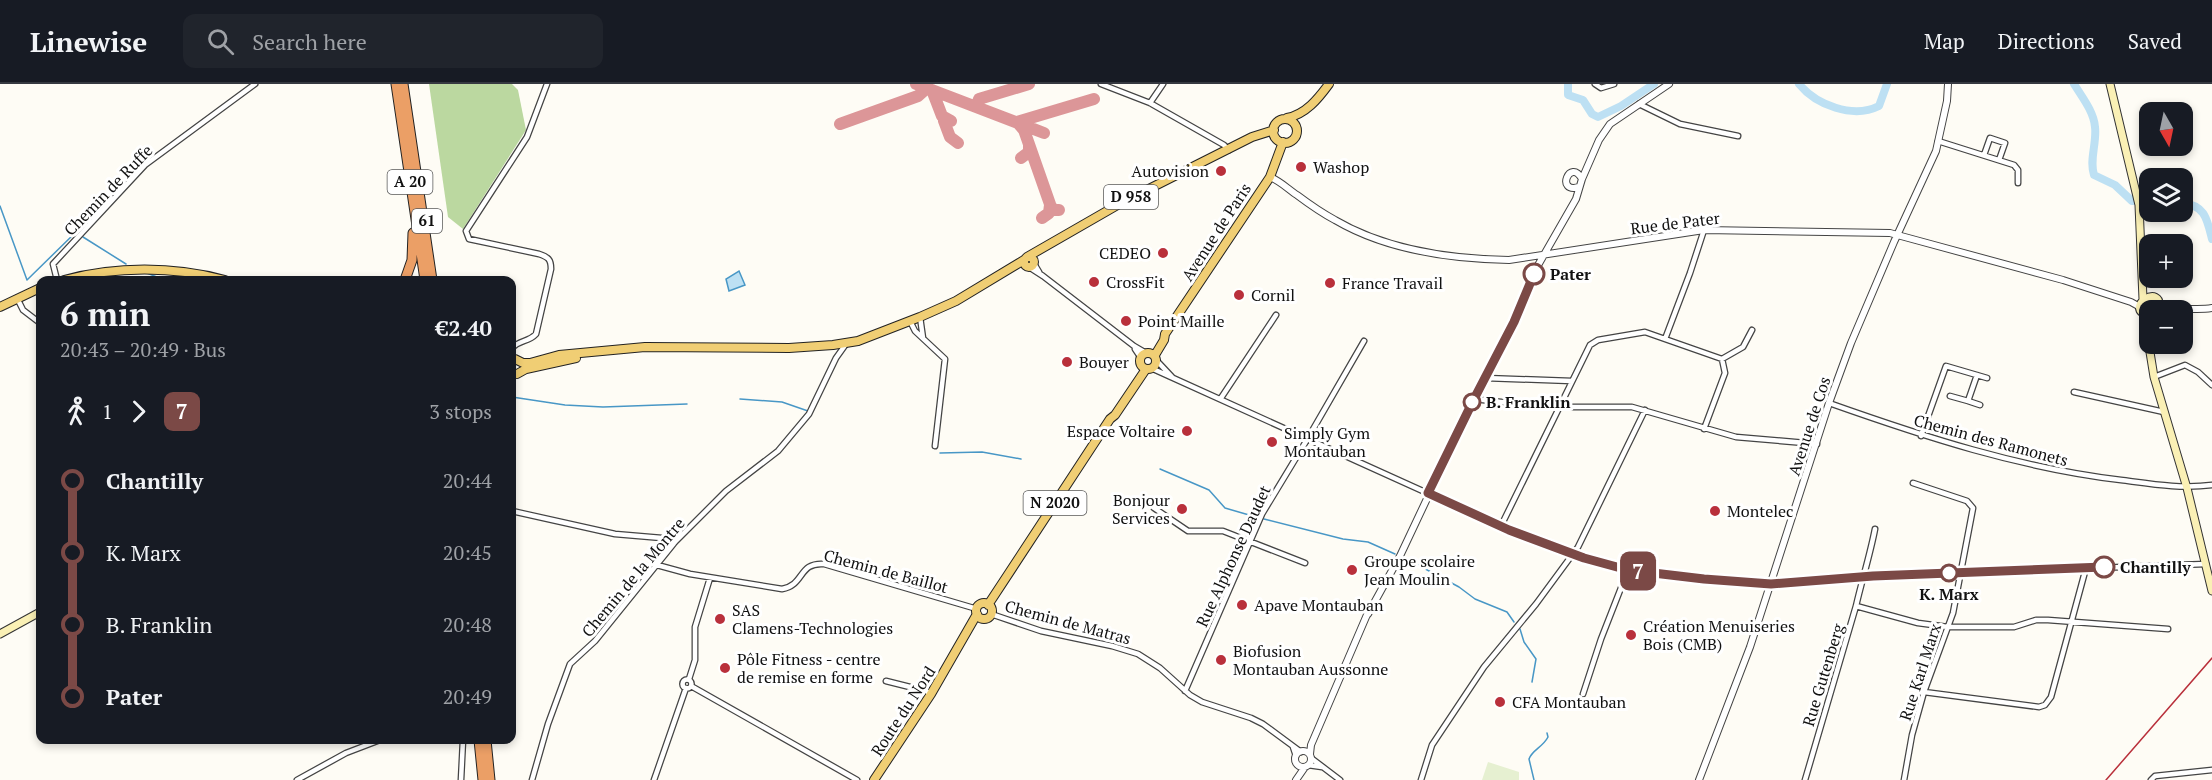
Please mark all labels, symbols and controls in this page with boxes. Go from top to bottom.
search box [183,14,603,68]
text: Linewise [30,23,147,60]
icon: search [204,25,237,58]
text: Search here [252,27,367,56]
text: Map [1924,27,1965,55]
text: Directions [1998,27,2095,55]
text: Saved [2128,27,2182,55]
north arrow [2139,102,2193,156]
map controls [2139,102,2193,354]
street label: Chemin de Ruffe [59,140,157,240]
place label: Washop [1313,156,1369,178]
place label: Autovision [1131,160,1209,182]
marker: Washop [1294,160,1308,174]
marker: Autovision [1214,164,1228,178]
button: layers [2139,168,2193,222]
road number: A 20 [388,170,432,194]
street label: Avenue de Paris [1176,179,1256,285]
road number: D 958 [1104,185,1158,209]
street label: Rue de Pater [1629,207,1722,239]
road number: 61 [412,209,442,233]
button: + [2139,234,2193,288]
place label: CEDEO [1099,242,1151,264]
marker: CEDEO [1156,246,1170,260]
marker: Pater [1523,263,1545,285]
place label: Pater [1550,263,1591,285]
place label: CrossFit [1106,271,1165,293]
place label: France Travail [1342,272,1443,294]
marker: CrossFit [1087,275,1101,289]
marker: France Travail [1323,276,1337,290]
place label: Cornil [1251,284,1295,306]
marker: Cornil [1232,288,1246,302]
text: 6 min [60,292,150,335]
button: − [2139,300,2193,354]
place label: Point Maille [1138,310,1225,332]
text: €2.40 [436,313,492,342]
marker: Point Maille [1119,314,1133,328]
text: 20:43 – 20:49 · Bus [60,336,226,363]
place label: Bouyer [1079,351,1130,373]
marker: Bouyer [1060,355,1074,369]
street label: Avenue de Cos [1783,374,1835,478]
place label: B. Franklin [1486,391,1571,413]
marker: B. Franklin [1463,393,1481,411]
icon: walk [60,395,93,428]
icon: forward [122,395,155,428]
text: 7 [176,397,188,425]
text: 1 [102,398,113,425]
text: 3 stops [429,398,492,425]
street label: Chemin des Ramonets [1911,409,2071,471]
place label: Espace Voltaire [1067,420,1175,442]
place label: Simply Gym Montauban [1284,422,1370,462]
marker: Espace Voltaire [1180,424,1194,438]
marker: Simply Gym Montauban [1265,435,1279,449]
text: Chantilly [106,466,203,495]
text: 20:44 [443,467,492,494]
street label: Rue Alphonse Daudet [1191,482,1276,630]
place label: Bonjour Services [1112,489,1171,529]
road number: N 2020 [1024,491,1086,515]
place label: Montelec [1727,500,1794,522]
marker: Bonjour Services [1175,502,1189,516]
marker: Montelec [1708,504,1722,518]
street label: Chemin de la Montre [576,513,690,641]
text: K. Marx [106,538,181,567]
text: 20:45 [443,539,492,566]
street label: Chemin de Baillot [822,544,951,598]
place label: Groupe scolaire Jean Moulin [1364,550,1475,590]
line badge: 7 [1618,552,1658,590]
marker: Chantilly [2093,556,2115,578]
place label: Chantilly [2120,556,2191,578]
text: 7 [1632,557,1644,585]
marker: Groupe scolaire Jean Moulin [1345,563,1359,577]
marker: K. Marx [1940,564,1958,582]
place label: K. Marx [1919,583,1979,605]
place label: Apave Montauban [1254,594,1384,616]
street label: Chemin de Matras [1003,595,1134,649]
marker: Apave Montauban [1235,598,1249,612]
place label: SAS Clamens-Technologies [732,599,893,639]
text: B. Franklin [106,610,212,639]
text: 20:48 [443,611,492,638]
marker: SAS Clamens-Technologies [713,612,727,626]
place label: Création Menuiseries Bois (CMB) [1643,615,1795,655]
street label: Rue Gutenberg [1797,620,1849,729]
street label: Rue Karl Marx [1894,620,1946,723]
marker: Création Menuiseries Bois (CMB) [1624,628,1638,642]
place label: Biofusion Montauban Aussonne [1233,640,1388,680]
place label: Pôle Fitness - centre de remise en forme [737,648,881,688]
marker: Biofusion Montauban Aussonne [1214,653,1228,667]
marker: Pôle Fitness - centre de remise en forme [718,661,732,675]
street label: Route du Nord [866,662,940,760]
text: Pater [106,682,162,711]
text: 20:49 [443,683,492,710]
place label: CFA Montauban [1512,691,1627,713]
marker: CFA Montauban [1493,695,1507,709]

